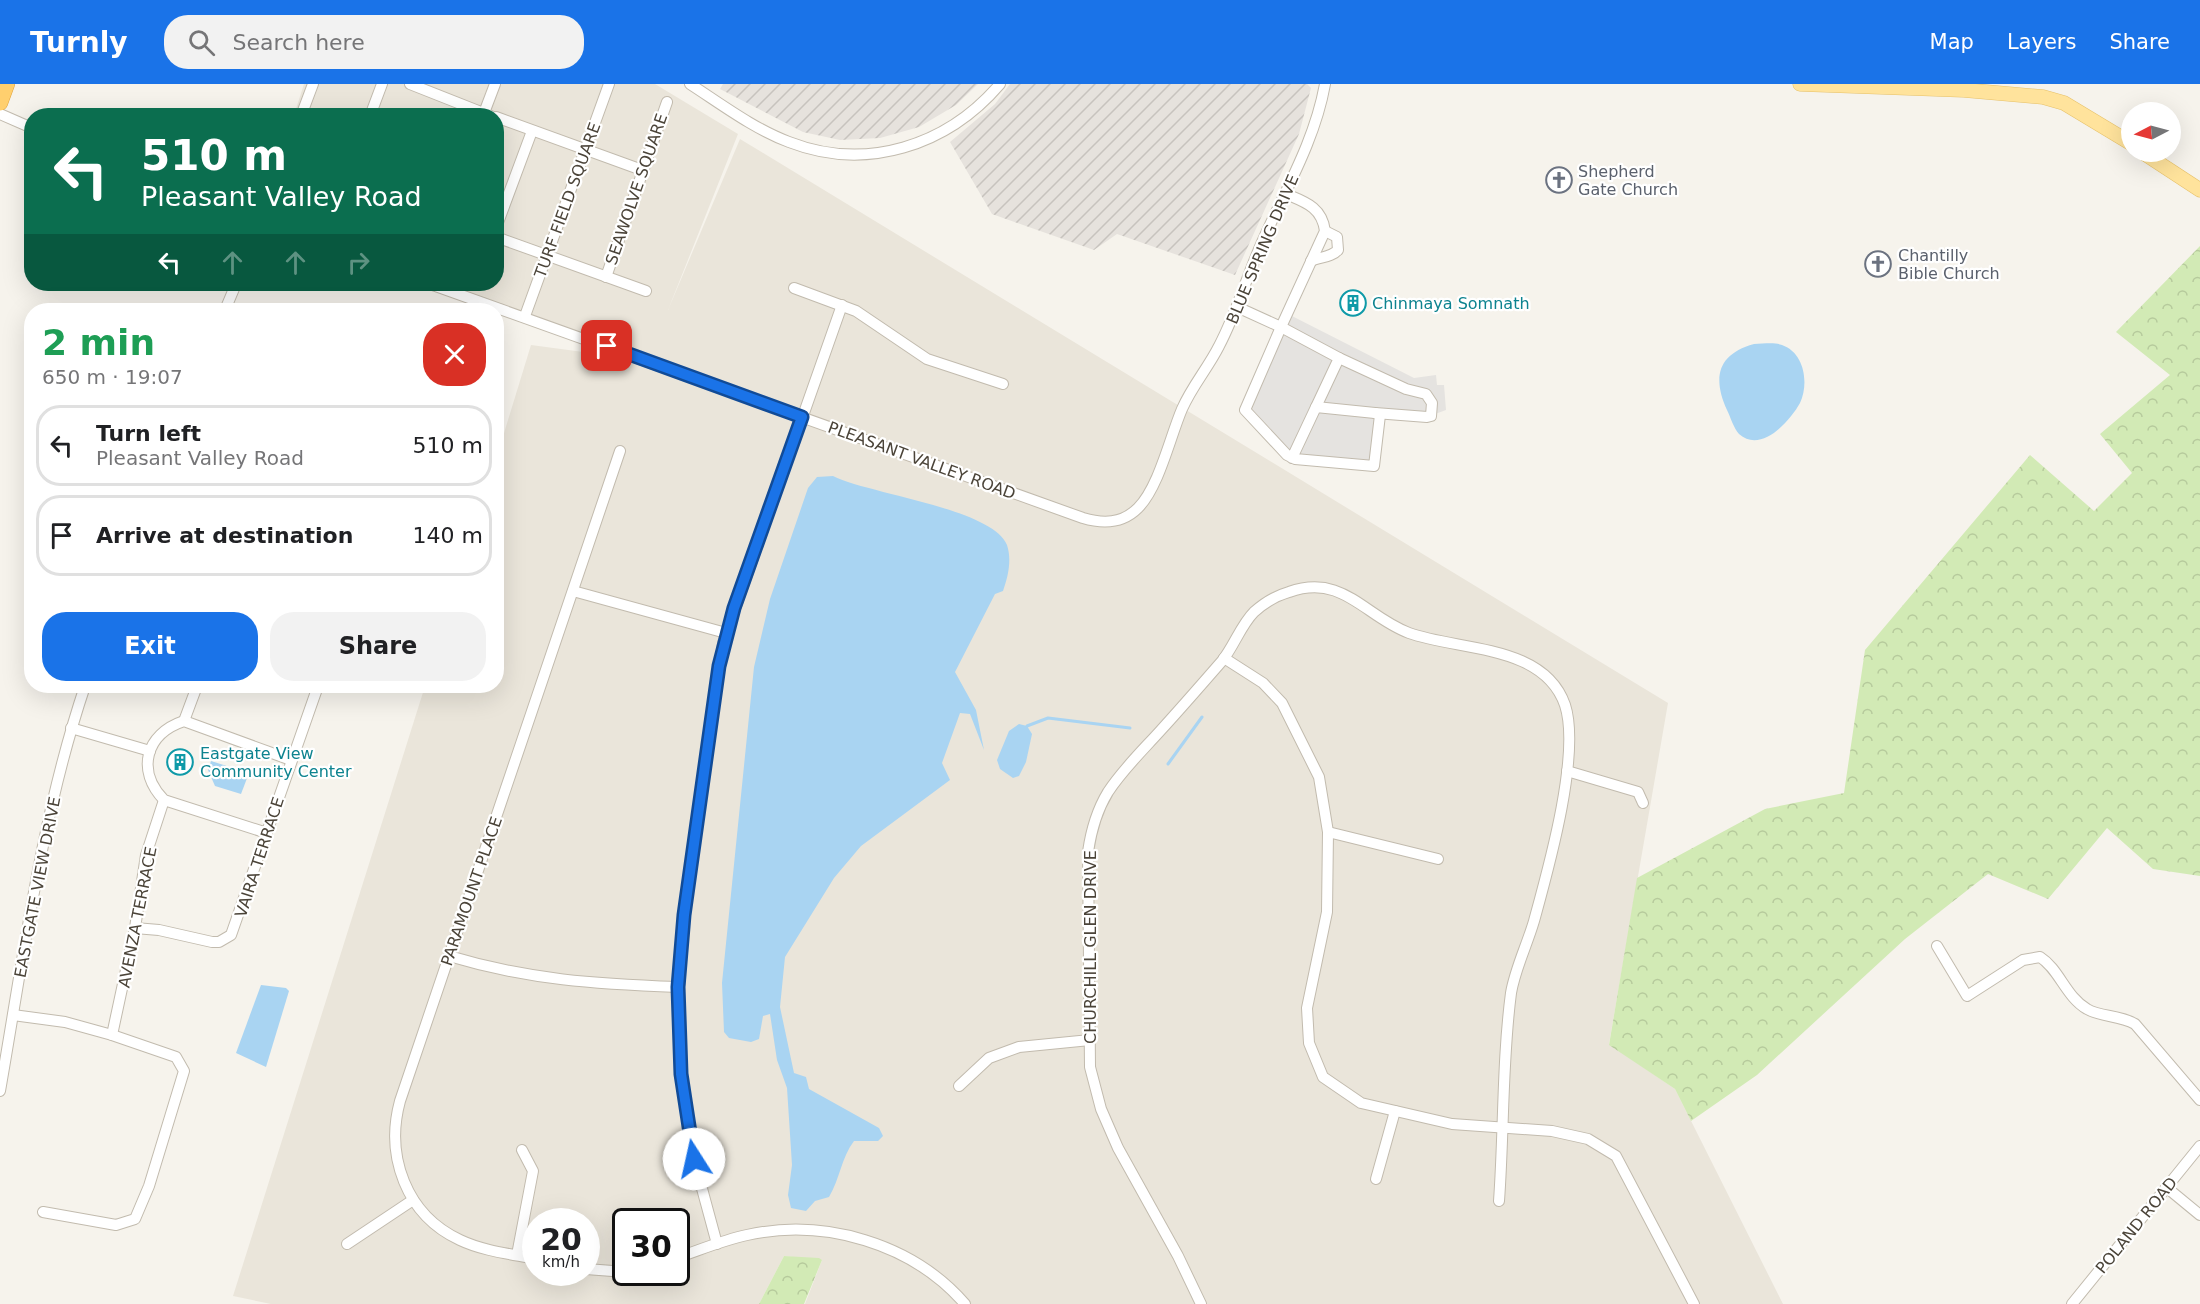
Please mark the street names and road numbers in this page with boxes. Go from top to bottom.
street label: SEAWOLVE SQUARE [602,111,671,267]
street label: TURF FIELD SQUARE [530,120,604,281]
street label: BLUE SPRING DRIVE [1222,172,1303,327]
street label: PLEASANT VALLEY ROAD [825,418,1018,503]
street label: EASTGATE VIEW DRIVE [11,795,64,979]
street label: VAIRA TERRACE [231,795,288,920]
street label: PARAMOUNT PLACE [437,814,506,968]
street label: AVENZA TERRACE [114,845,160,989]
street label: CHURCHILL GLEN DRIVE [1081,850,1100,1044]
street label: POLAND ROAD [2092,1173,2181,1277]

